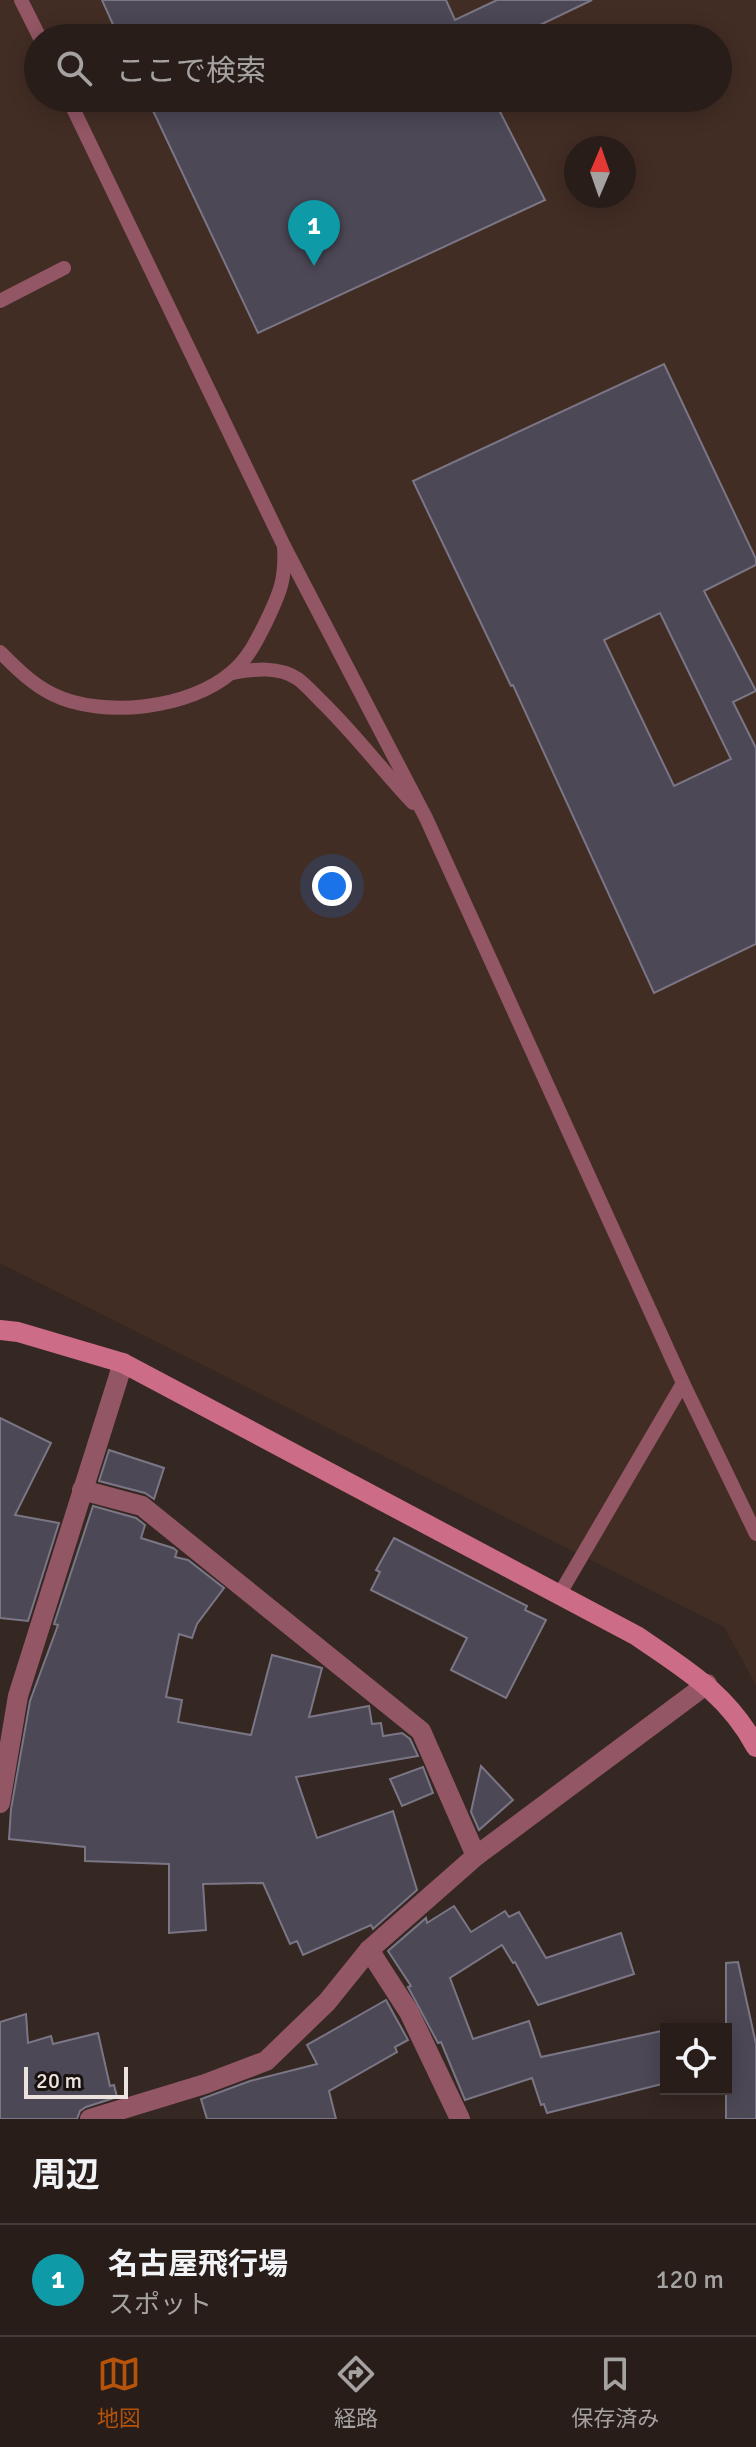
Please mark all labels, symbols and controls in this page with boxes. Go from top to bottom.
search box [24,24,732,112]
icon: search [52,46,96,90]
text: ここで検索 [116,53,266,90]
north arrow [564,136,636,208]
pin: 1 [288,200,340,266]
your location [312,866,352,906]
map controls [660,2023,732,2095]
button: locate [660,2023,732,2095]
scale bar [24,2063,128,2099]
text: 20 m [36,2067,82,2094]
text: 周辺 [32,2154,100,2196]
text: 名古屋飛行場 [108,2246,288,2283]
text: 1 [51,2264,65,2296]
text: 120 m [655,2264,724,2296]
text: スポット [108,2289,212,2321]
tab: 地図 [97,2352,141,2432]
tab: 経路 [334,2352,378,2432]
tab: 保存済み [571,2352,659,2432]

